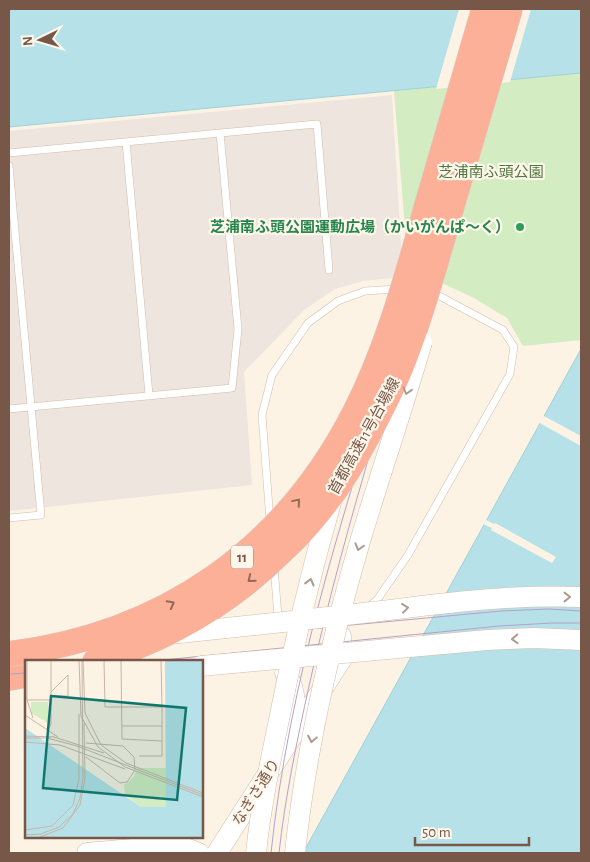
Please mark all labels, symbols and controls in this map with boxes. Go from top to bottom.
north arrow [15,15,65,65]
text: N [21,36,35,47]
park label: 芝浦南ふ頭公園 [438,163,544,180]
place label: 芝浦南ふ頭公園運動広場（かいがんぱ～く） [210,218,510,235]
marker: 芝浦南ふ頭公園運動広場（かいがんぱ～く） [514,221,526,233]
street label: 首都高速11号台場線 [325,375,403,497]
one-way arrow [402,387,412,395]
one-way arrow [291,499,299,508]
one-way arrow [354,542,364,550]
road number: 11 [231,546,253,568]
one-way arrow [248,574,257,582]
one-way arrow [304,579,314,587]
one-way arrow [564,592,571,602]
one-way arrow [166,600,175,610]
one-way arrow [402,603,410,614]
one-way arrow [511,633,519,644]
inset map [25,660,202,837]
one-way arrow [308,734,318,743]
street label: なぎさ通り [229,756,283,828]
scale bar [415,814,529,846]
text: 50 m [422,825,451,840]

